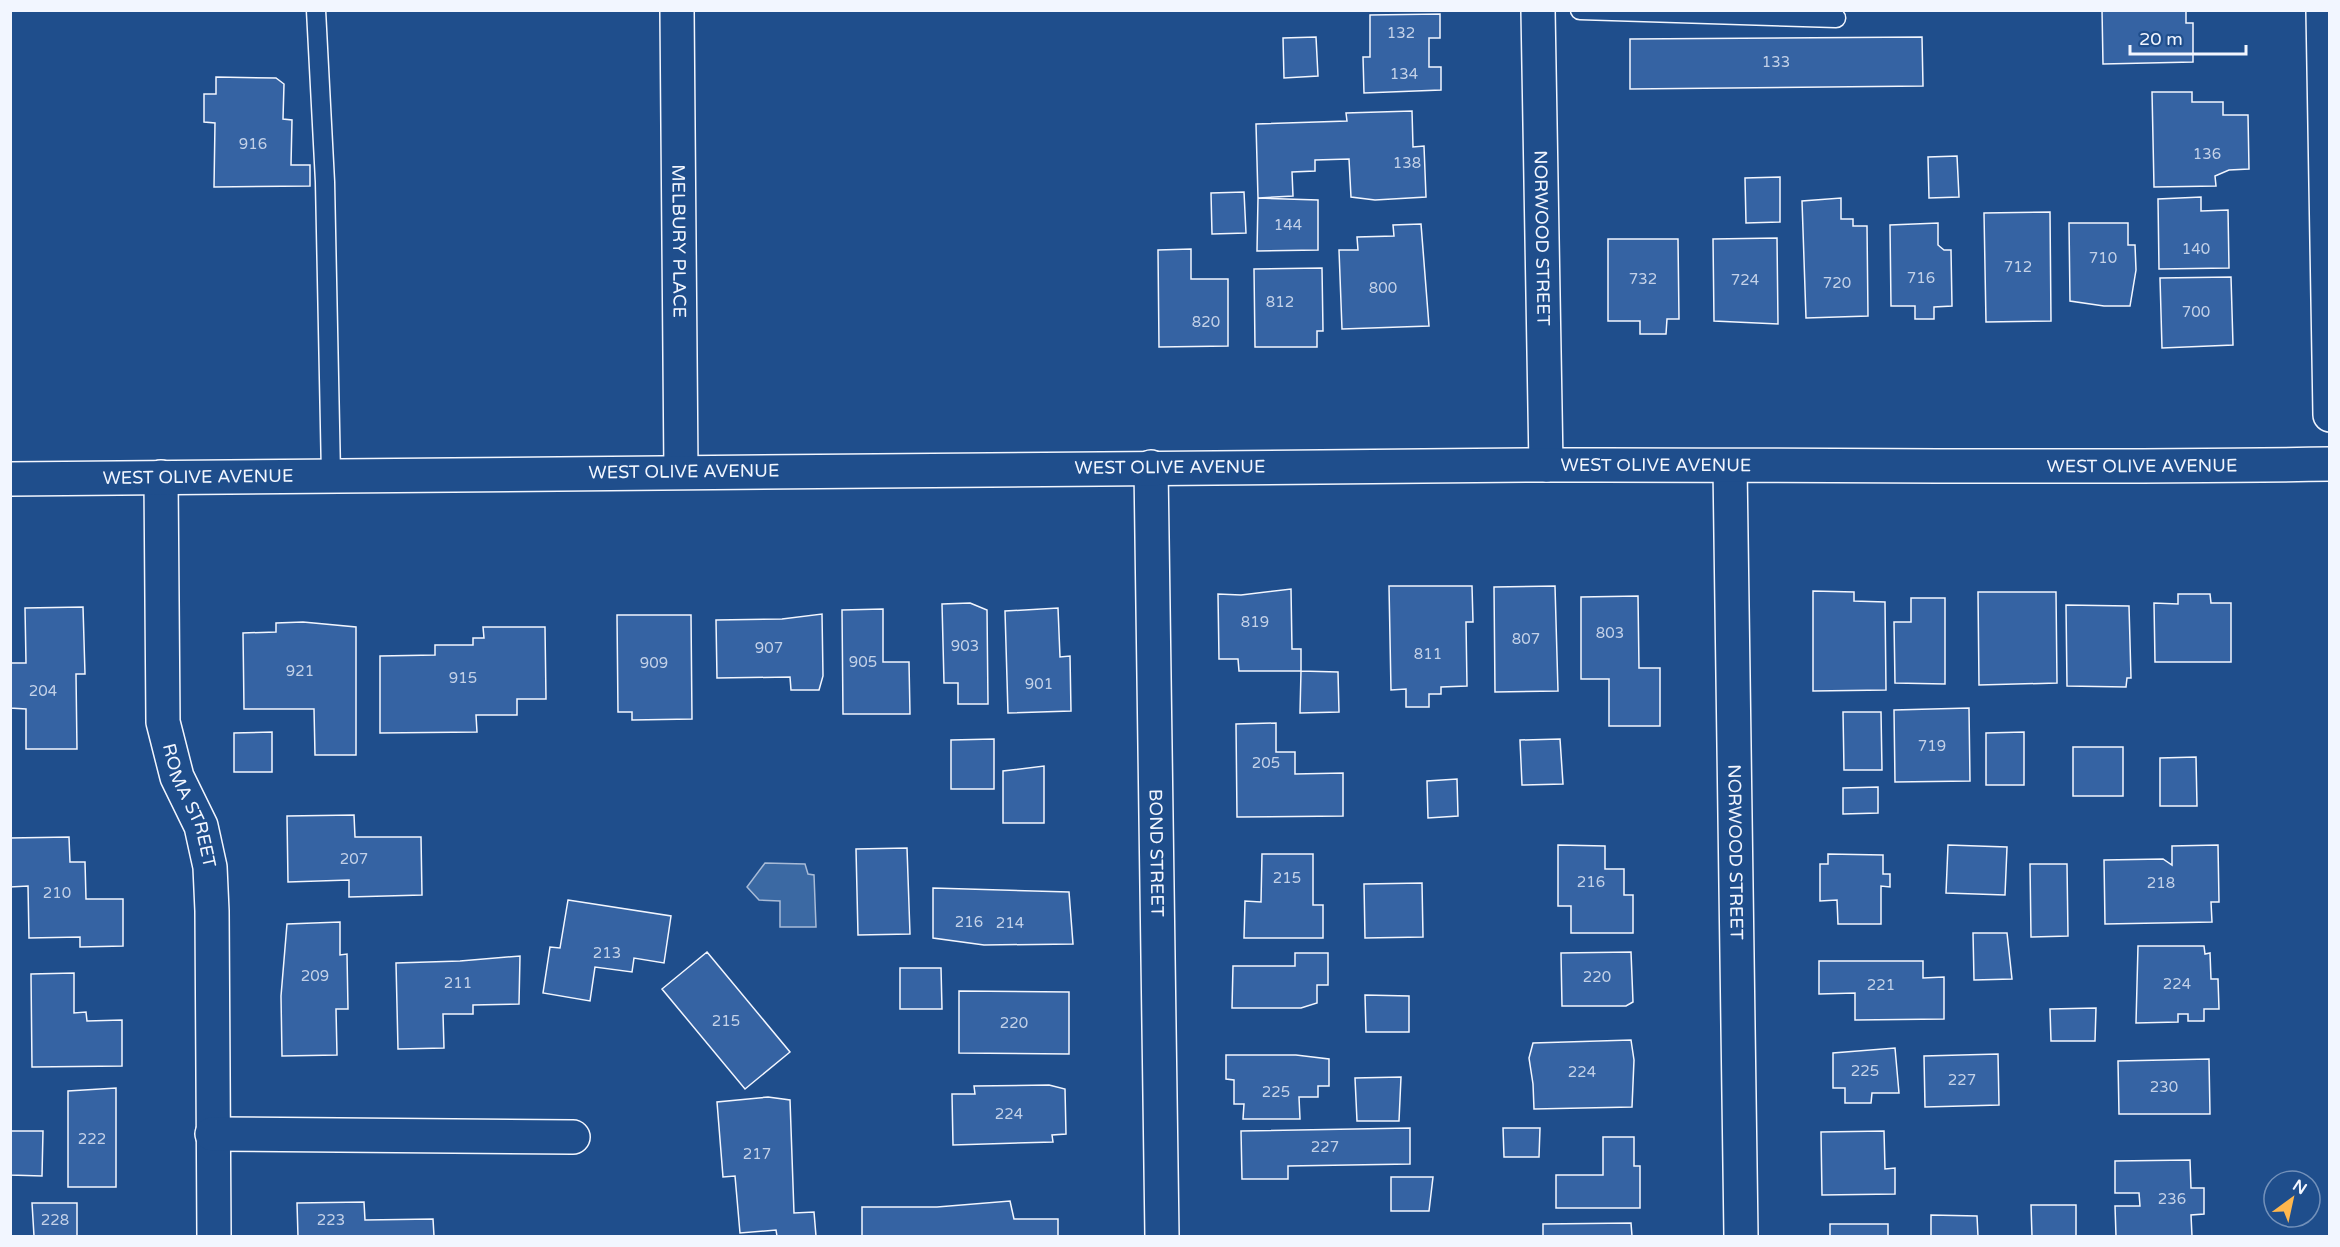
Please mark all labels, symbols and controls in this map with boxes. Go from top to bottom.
scale bar [2130,18,2246,56]
house number: 132 [1387,24,1415,42]
text: 20 m [2139,28,2183,50]
house number: 133 [1762,53,1790,71]
house number: 134 [1390,65,1418,83]
house number: 916 [239,135,267,153]
house number: 136 [2193,145,2221,163]
street label: NORWOOD STREET [1529,150,1555,326]
house number: 138 [1393,154,1421,172]
street label: MELBURY PLACE [667,164,691,318]
house number: 144 [1274,216,1302,234]
house number: 140 [2182,240,2210,258]
house number: 710 [2089,249,2117,267]
house number: 712 [2004,258,2032,276]
house number: 716 [1907,269,1935,287]
house number: 732 [1629,270,1657,288]
house number: 724 [1731,271,1759,289]
house number: 720 [1823,274,1851,292]
house number: 800 [1369,279,1397,297]
house number: 812 [1266,293,1294,311]
house number: 700 [2182,303,2210,321]
house number: 820 [1192,313,1220,331]
street label: WEST OLIVE AVENUE [1560,454,1751,476]
street label: WEST OLIVE AVENUE [2046,454,2237,477]
street label: WEST OLIVE AVENUE [1074,455,1265,479]
street label: WEST OLIVE AVENUE [588,459,779,483]
street label: WEST OLIVE AVENUE [102,465,294,489]
house number: 819 [1241,613,1269,631]
house number: 803 [1596,624,1624,642]
house number: 807 [1512,630,1540,648]
house number: 903 [951,637,979,655]
house number: 907 [755,639,783,657]
house number: 811 [1414,645,1442,663]
house number: 905 [849,653,877,671]
house number: 909 [640,654,668,672]
house number: 921 [286,662,314,680]
house number: 915 [449,669,477,687]
house number: 901 [1025,675,1053,693]
house number: 204 [29,682,57,700]
house number: 719 [1918,737,1946,755]
street label: ROMA STREET [158,741,221,870]
house number: 205 [1252,754,1280,772]
street label: NORWOOD STREET [1723,764,1748,940]
street label: BOND STREET [1145,789,1168,917]
house number: 207 [340,850,368,868]
house number: 215 [1273,869,1301,887]
house number: 216 [1577,873,1605,891]
house number: 218 [2147,874,2175,892]
house number: 210 [43,884,71,902]
house number: 216 [955,913,983,931]
house number: 214 [996,914,1024,932]
house number: 213 [593,944,621,962]
house number: 209 [301,967,329,985]
house number: 220 [1583,968,1611,986]
house number: 211 [444,974,472,992]
house number: 224 [2163,975,2191,993]
house number: 221 [1867,976,1895,994]
house number: 215 [712,1012,740,1030]
house number: 220 [1000,1014,1028,1032]
house number: 225 [1851,1062,1879,1080]
house number: 224 [1568,1063,1596,1081]
house number: 227 [1948,1071,1976,1089]
house number: 230 [2150,1078,2178,1096]
house number: 225 [1262,1083,1290,1101]
house number: 224 [995,1105,1023,1123]
house number: 222 [78,1130,106,1148]
house number: 227 [1311,1138,1339,1156]
house number: 217 [743,1145,771,1163]
north arrow [2262,1169,2322,1229]
text: N [2289,1175,2310,1199]
house number: 236 [2158,1190,2186,1208]
house number: 228 [41,1211,69,1229]
house number: 223 [317,1211,345,1229]

